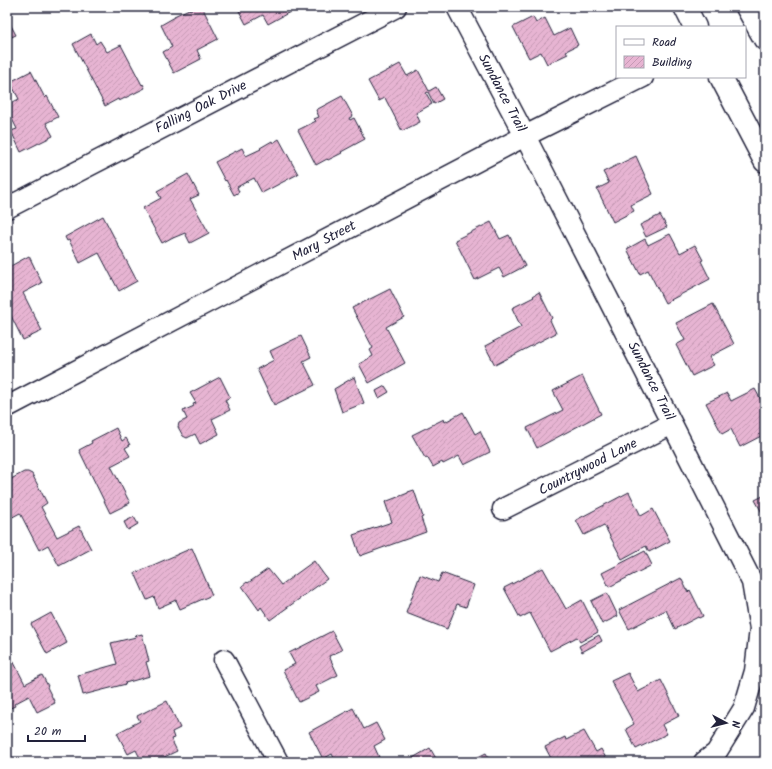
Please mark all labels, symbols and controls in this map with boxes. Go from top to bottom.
legend [616,26,746,78]
text: Road [652,33,677,52]
street label: Sundance Trail [472,50,532,137]
text: Building [652,53,692,72]
street label: Falling Oak Drive [151,74,251,140]
street label: Mary Street [288,215,361,267]
street label: Sundance Trail [622,338,681,425]
street label: Countrywood Lane [535,432,642,501]
north arrow [706,703,746,743]
scale bar [28,717,85,743]
text: N [726,720,744,729]
text: 20 m [34,722,62,741]

